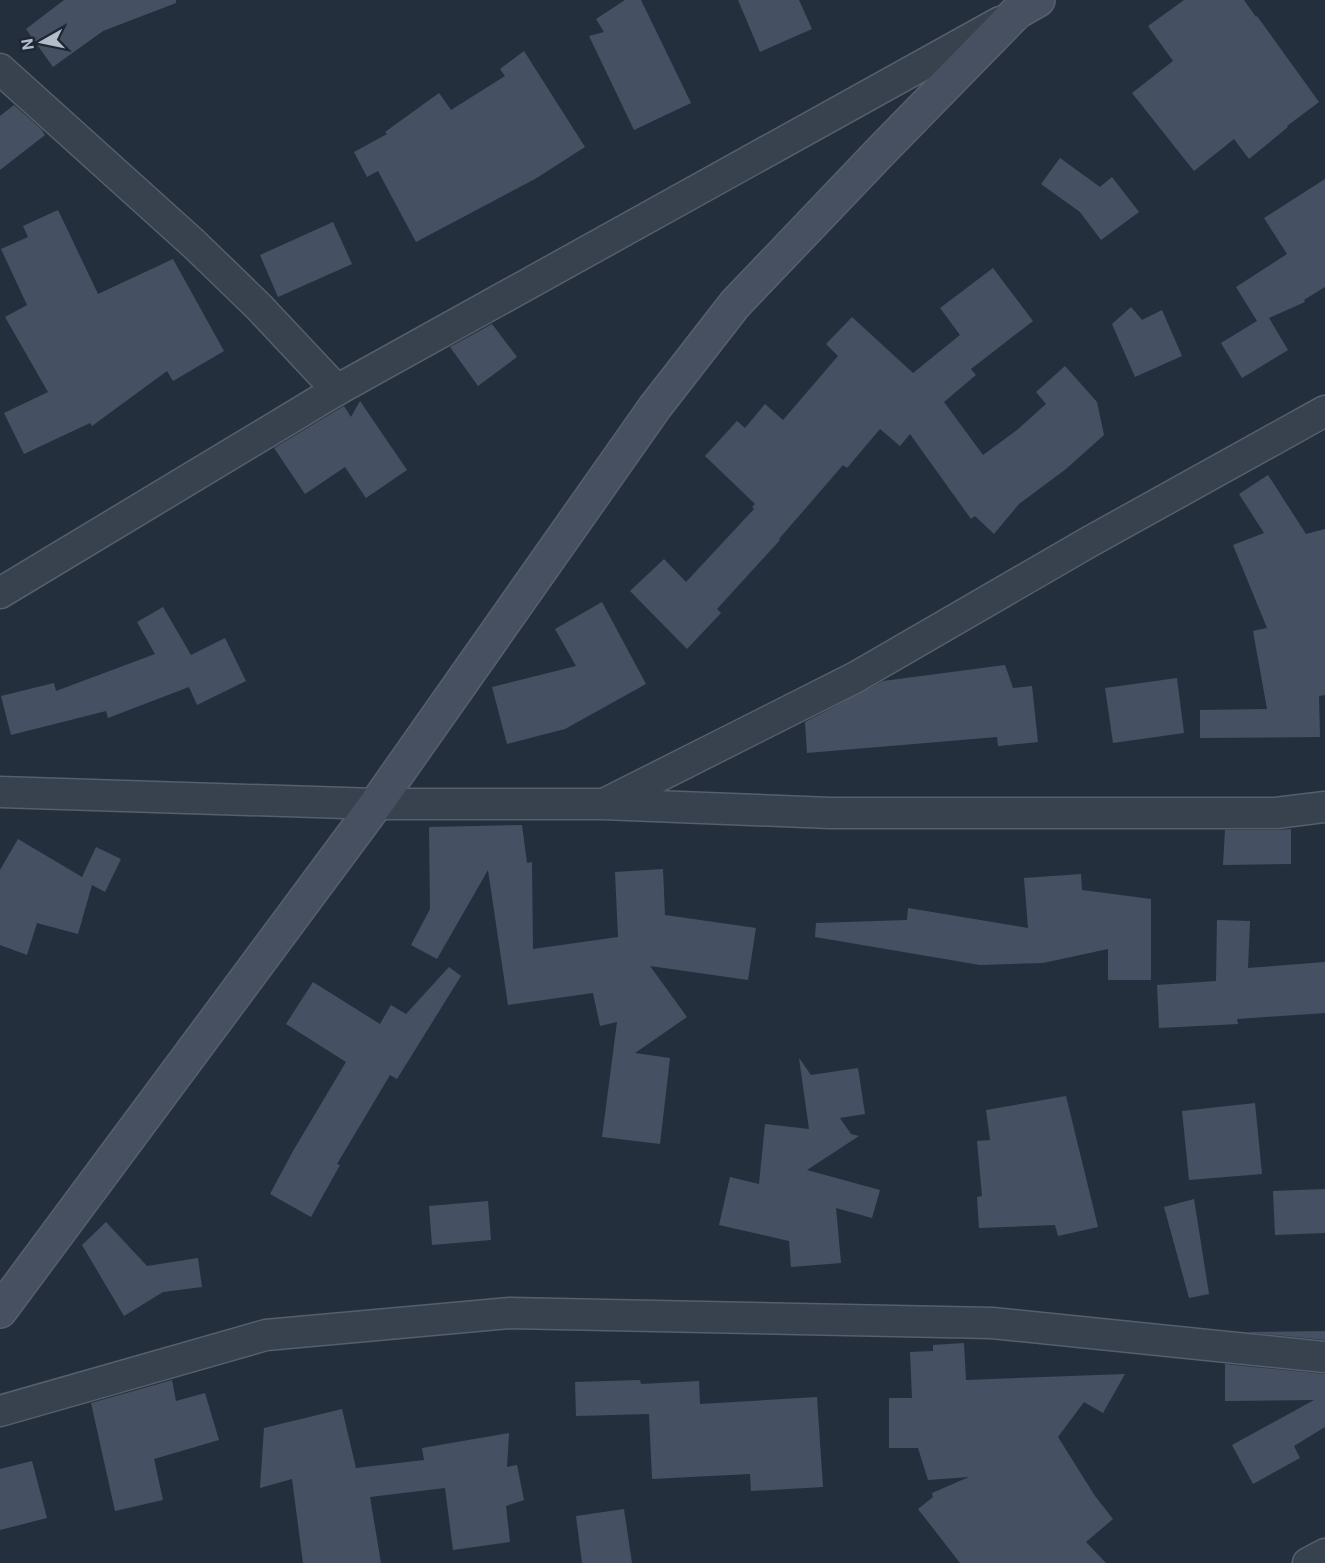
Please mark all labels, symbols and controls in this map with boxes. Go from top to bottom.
north arrow [12,12,72,72]
text: N [17,37,38,51]

